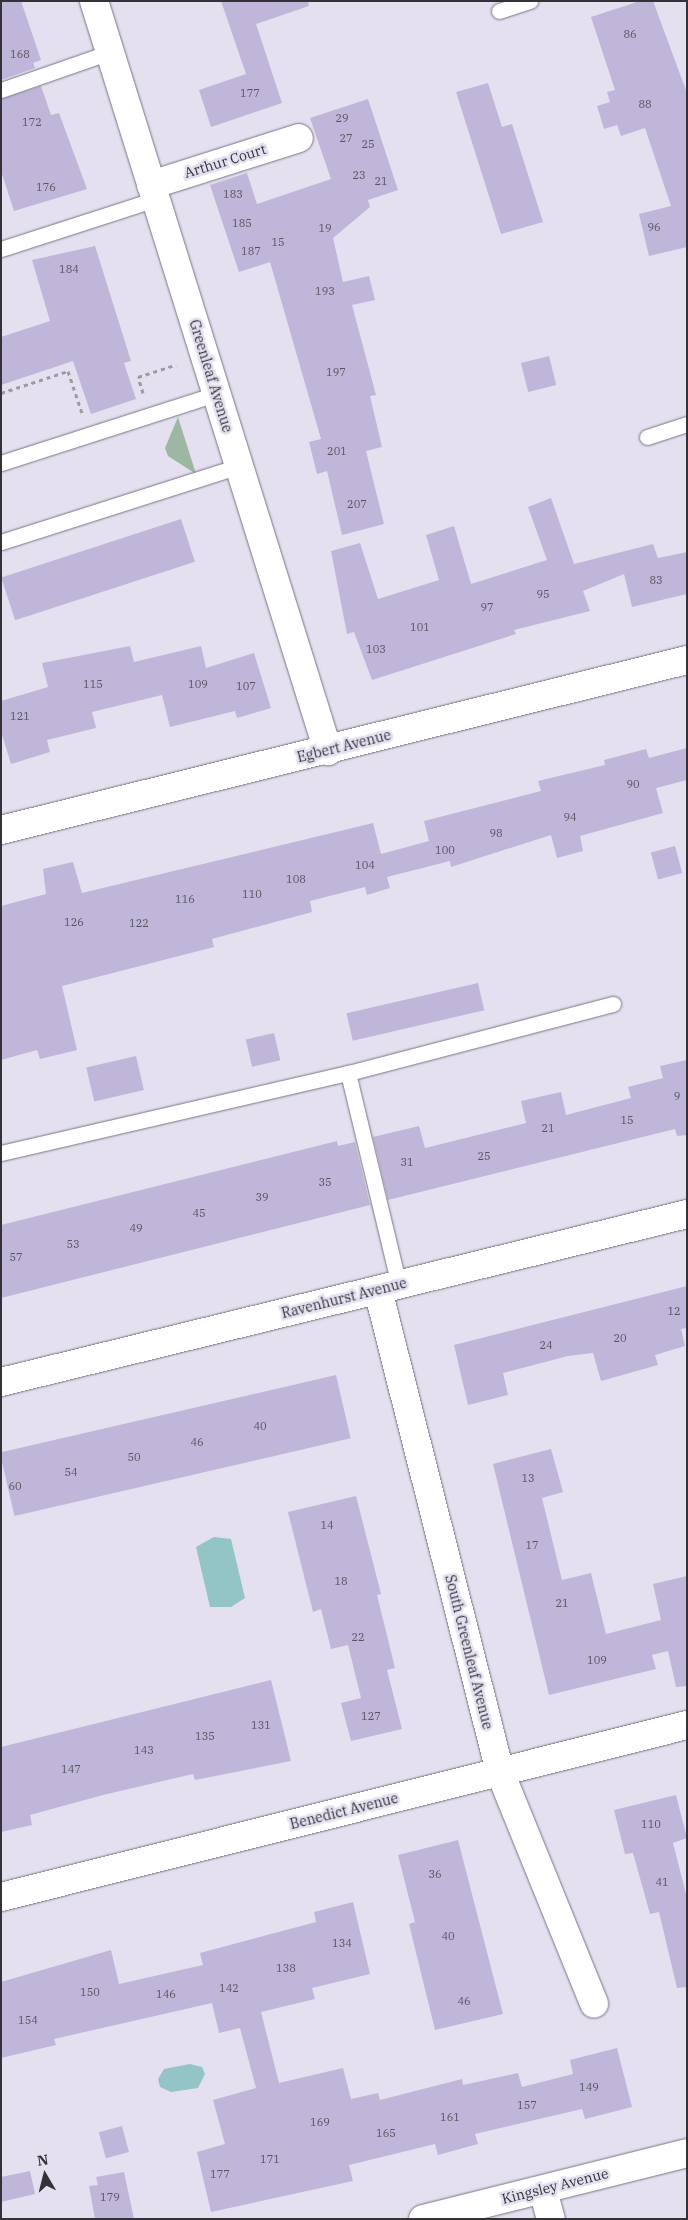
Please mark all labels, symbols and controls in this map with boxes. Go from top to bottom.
house number: 86 [623,27,637,41]
house number: 168 [10,47,30,61]
house number: 177 [240,86,260,100]
house number: 88 [638,97,652,111]
house number: 29 [335,111,349,125]
house number: 172 [22,115,42,129]
house number: 27 [339,131,353,145]
house number: 25 [361,137,375,151]
street label: Arthur Court [182,141,268,181]
house number: 23 [352,168,366,182]
house number: 21 [374,174,388,188]
house number: 176 [36,180,56,194]
house number: 183 [223,187,243,201]
house number: 185 [232,216,252,230]
house number: 96 [647,220,661,234]
house number: 19 [318,221,332,235]
house number: 15 [271,235,285,249]
house number: 187 [241,244,261,258]
house number: 184 [59,262,79,276]
house number: 193 [315,284,335,298]
street label: Greenleaf Avenue [186,318,236,434]
house number: 197 [326,365,346,379]
house number: 201 [327,444,347,458]
house number: 207 [347,497,367,511]
house number: 83 [649,573,663,587]
house number: 95 [536,587,550,601]
house number: 97 [480,600,494,614]
house number: 101 [410,620,430,634]
house number: 103 [366,642,386,656]
house number: 115 [83,677,103,691]
house number: 109 [188,677,208,691]
house number: 107 [236,679,256,693]
house number: 121 [10,709,30,723]
street label: Egbert Avenue [295,726,393,766]
house number: 90 [626,777,640,791]
house number: 94 [563,810,577,824]
house number: 98 [489,826,503,840]
house number: 100 [435,843,455,857]
house number: 104 [355,858,375,872]
house number: 108 [286,872,306,886]
house number: 110 [242,887,262,901]
house number: 116 [175,892,195,906]
house number: 126 [64,915,84,929]
house number: 122 [129,916,149,930]
house number: 9 [674,1089,680,1103]
house number: 15 [620,1113,634,1127]
house number: 21 [541,1121,555,1135]
house number: 25 [477,1149,491,1163]
house number: 31 [400,1155,414,1169]
house number: 35 [318,1175,332,1189]
house number: 39 [255,1190,269,1204]
house number: 45 [192,1206,206,1220]
house number: 49 [129,1221,143,1235]
house number: 53 [66,1237,80,1251]
house number: 57 [9,1250,23,1264]
street label: Ravenhurst Avenue [280,1274,408,1322]
house number: 12 [667,1304,681,1318]
house number: 20 [613,1331,627,1345]
house number: 24 [539,1338,553,1352]
house number: 40 [253,1419,267,1433]
house number: 46 [190,1435,204,1449]
house number: 50 [127,1450,141,1464]
house number: 54 [64,1465,78,1479]
house number: 13 [521,1471,535,1485]
house number: 60 [8,1479,22,1493]
house number: 14 [320,1518,334,1532]
house number: 17 [525,1538,539,1552]
street label: South Greenleaf Avenue [442,1573,496,1731]
house number: 18 [334,1574,348,1588]
house number: 21 [555,1596,569,1610]
house number: 22 [351,1630,365,1644]
house number: 109 [587,1653,607,1667]
house number: 127 [361,1709,381,1723]
house number: 131 [251,1718,271,1732]
house number: 135 [195,1729,215,1743]
house number: 143 [134,1743,154,1757]
house number: 147 [61,1762,81,1776]
street label: Benedict Avenue [288,1789,400,1833]
house number: 110 [641,1817,661,1831]
house number: 36 [428,1867,442,1881]
house number: 41 [655,1875,669,1889]
house number: 40 [441,1929,455,1943]
house number: 134 [332,1936,352,1950]
house number: 138 [276,1961,296,1975]
house number: 142 [219,1981,239,1995]
house number: 150 [80,1985,100,1999]
house number: 146 [156,1987,176,2001]
house number: 46 [457,1994,471,2008]
house number: 154 [18,2013,38,2027]
house number: 149 [579,2080,599,2094]
house number: 157 [517,2098,537,2112]
house number: 161 [440,2110,460,2124]
house number: 169 [310,2115,330,2129]
house number: 165 [376,2126,396,2140]
north arrow [20,2150,70,2200]
text: N [36,2150,50,2170]
house number: 171 [260,2152,280,2166]
street label: Kingsley Avenue [500,2165,610,2207]
house number: 177 [210,2167,230,2181]
house number: 179 [100,2190,120,2204]

